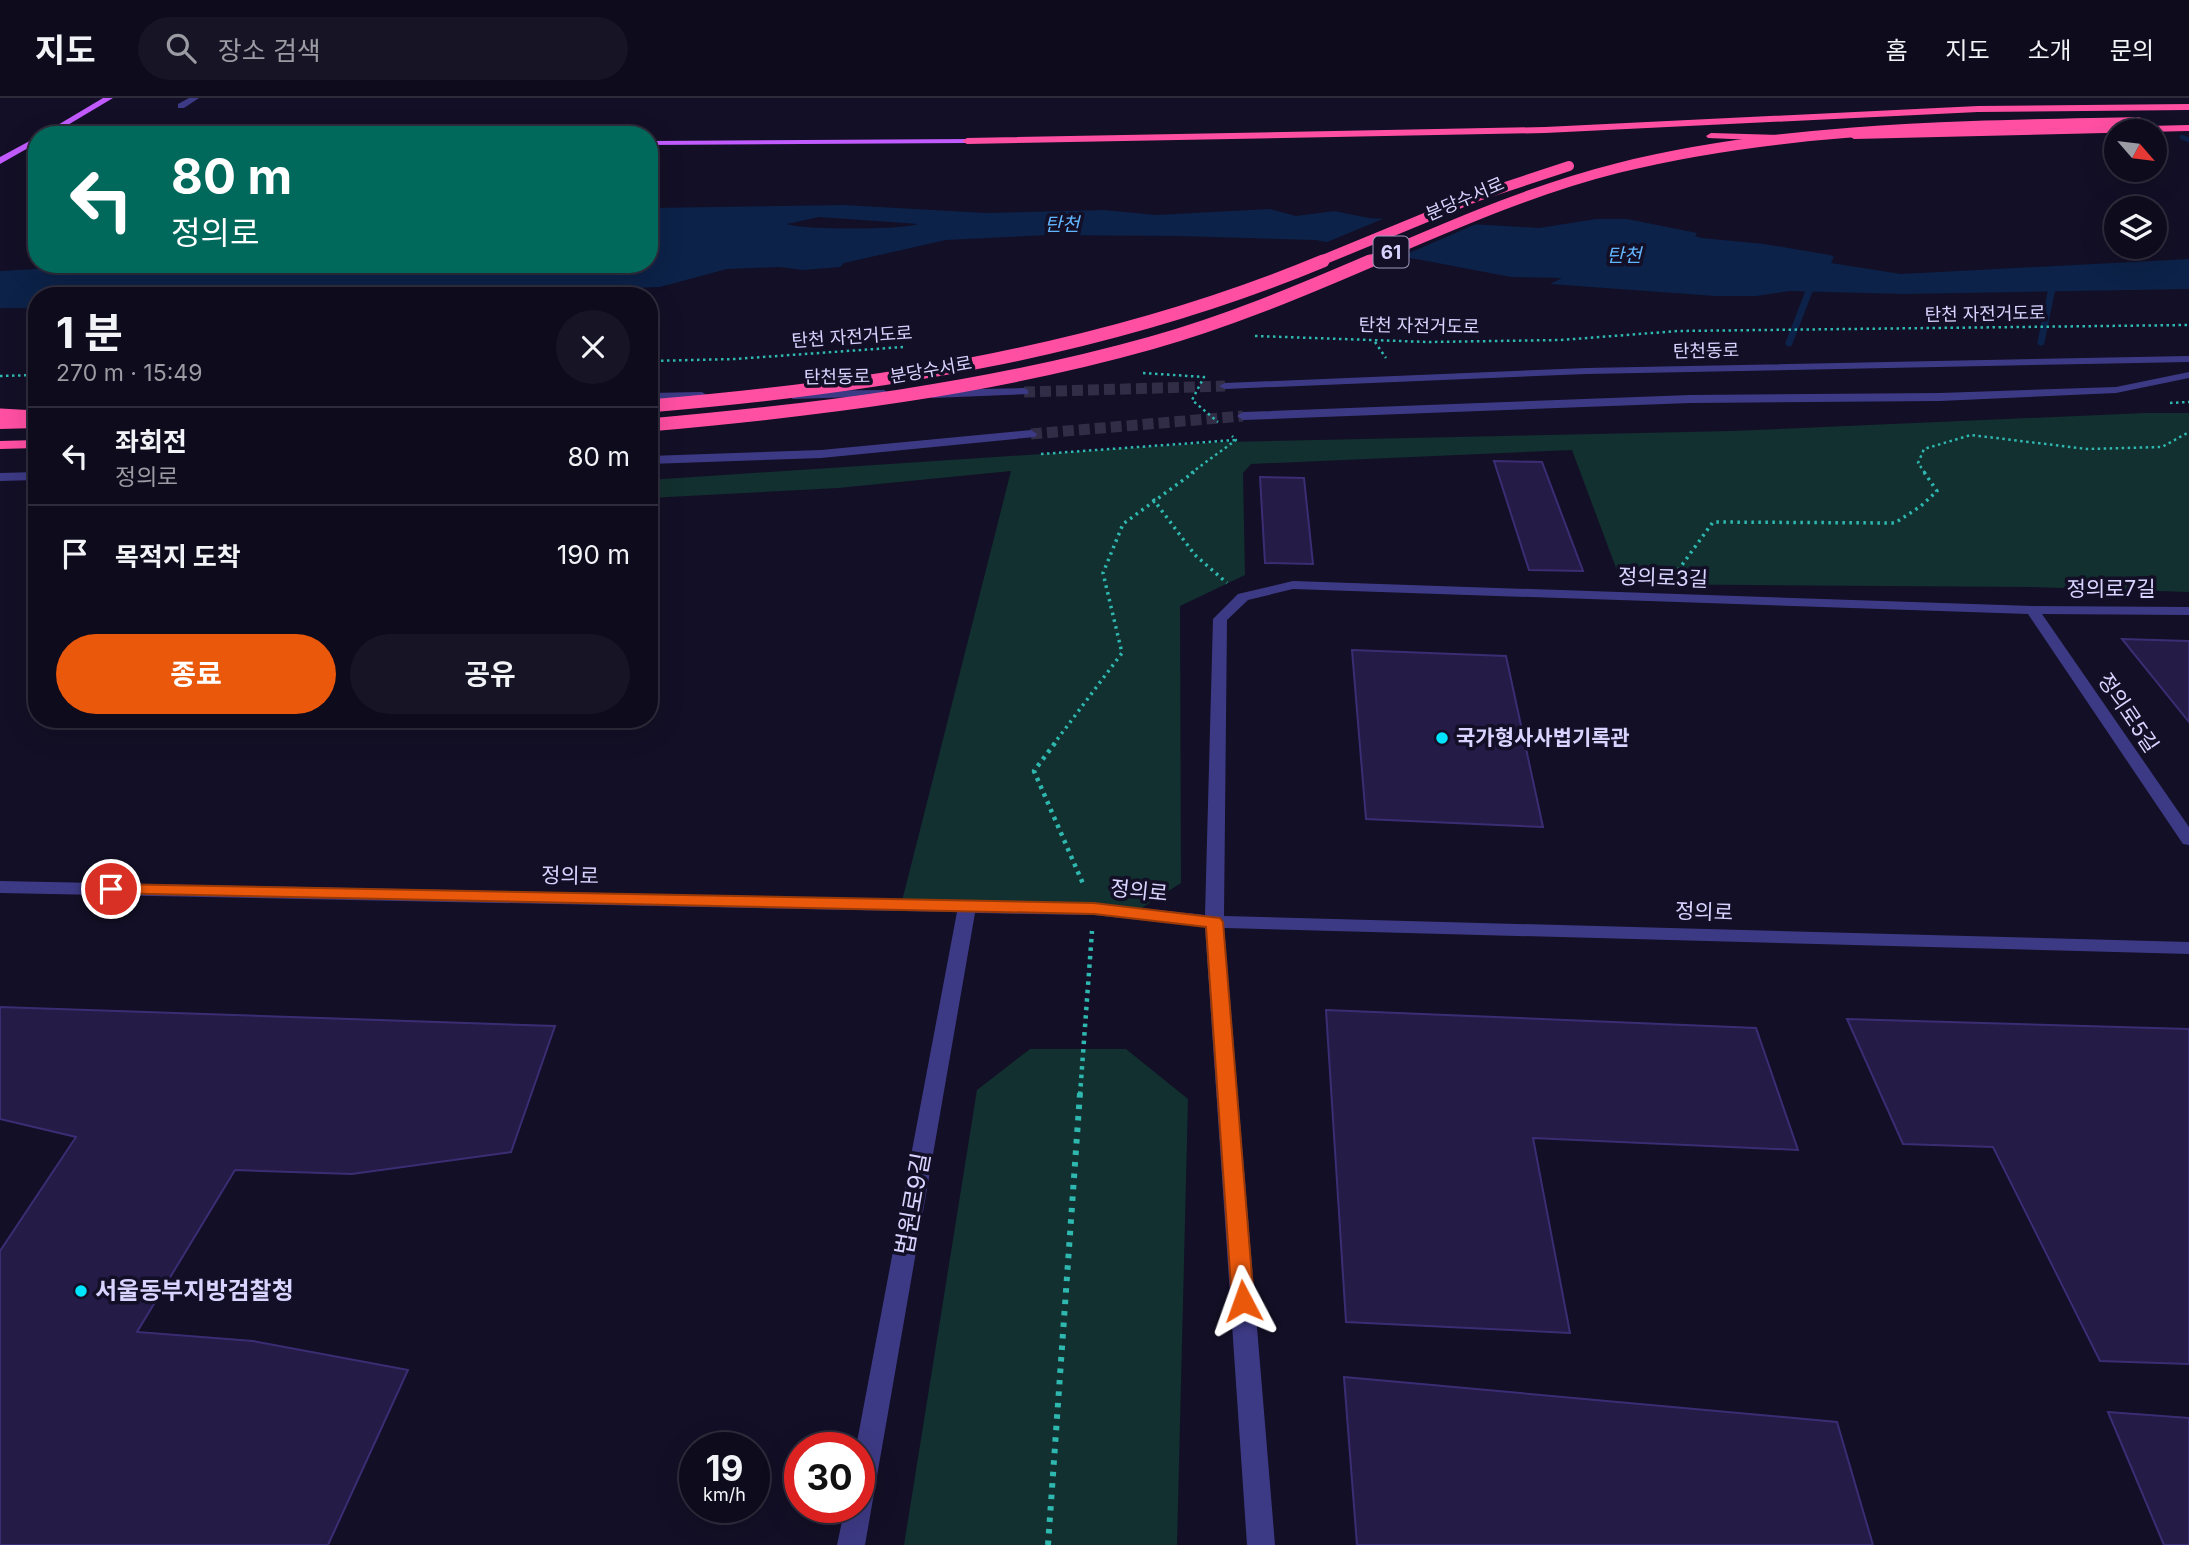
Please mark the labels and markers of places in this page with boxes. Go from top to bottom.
place label: 국가형사사법기록관 [1456,725,1630,750]
marker: 국가형사사법기록관 [1434,730,1450,746]
pin [81,859,141,919]
place label: 서울동부지방검찰청 [95,1276,294,1305]
marker: 서울동부지방검찰청 [73,1283,89,1299]

